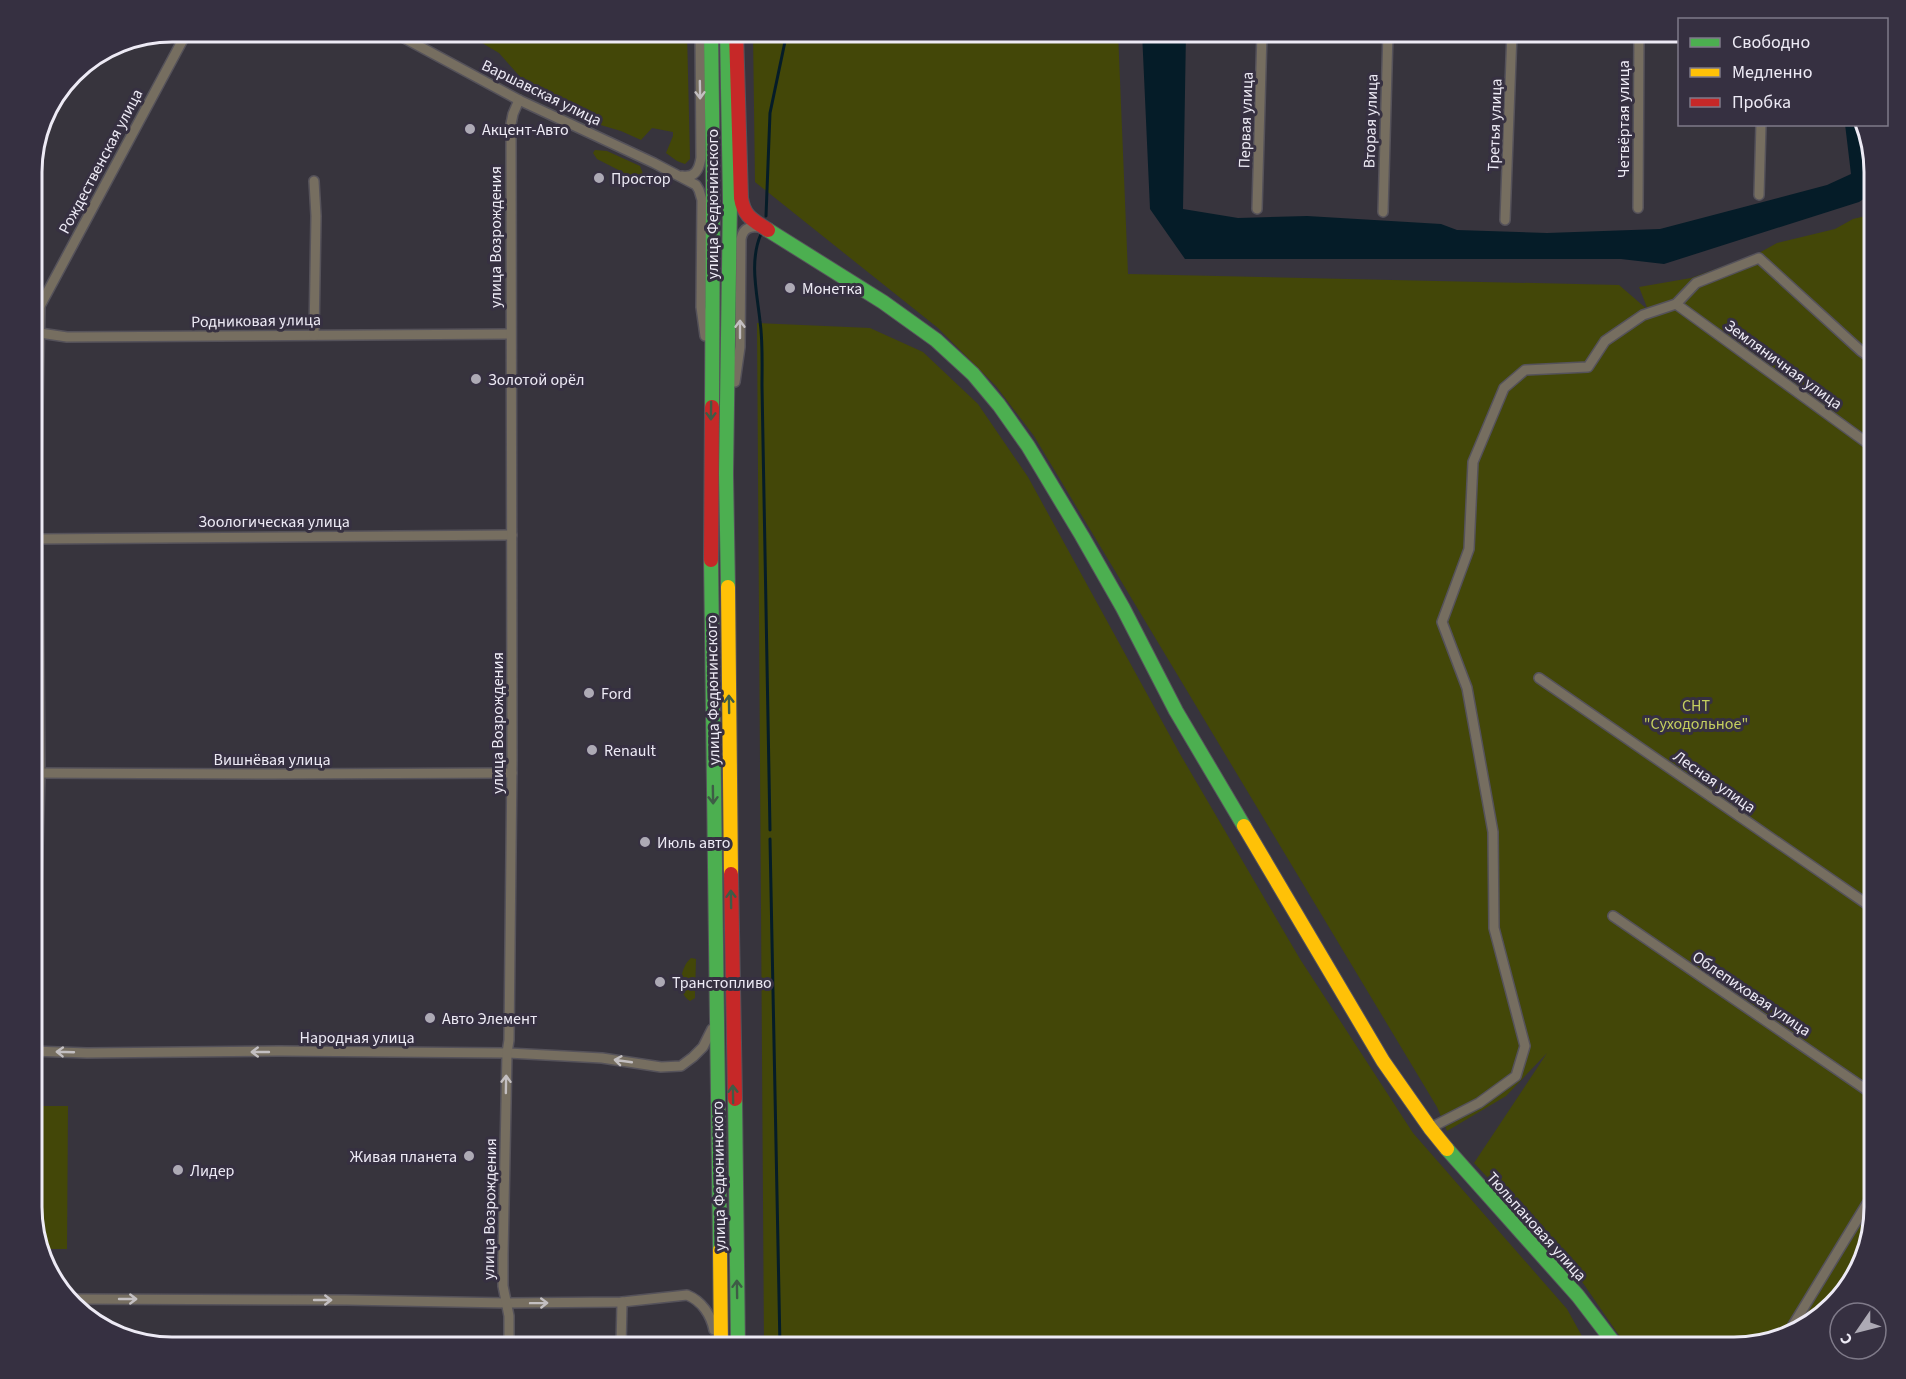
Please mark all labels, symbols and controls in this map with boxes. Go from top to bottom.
legend [1678,18,1888,126]
text: Свободно [1732,30,1810,55]
street label: Варшавская улица [478,54,605,132]
street label: Четвёртая улица [1613,60,1635,178]
text: Медленно [1732,60,1812,85]
street label: Первая улица [1233,71,1259,169]
street label: Вторая улица [1358,73,1384,169]
street label: Третья улица [1482,78,1508,172]
one-way arrow [694,79,706,99]
street label: Рождественская улица [53,85,148,238]
text: Пробка [1732,90,1791,115]
place label: Акцент-Авто [482,119,569,141]
marker: Акцент-Авто [463,122,477,136]
street label: улица Федюнинского [702,129,724,279]
street label: улица Возрождения [485,166,507,308]
place label: Простор [611,168,671,190]
marker: Простор [592,171,606,185]
place label: Монетка [802,278,862,300]
marker: Монетка [783,281,797,295]
street label: Родниковая улица [191,309,321,333]
street label: Земляничная улица [1720,315,1847,415]
one-way arrow [734,320,746,340]
place label: Золотой орёл [488,369,584,391]
marker: Золотой орёл [469,372,483,386]
one-way arrow [705,400,717,420]
street label: Зоологическая улица [198,511,350,533]
street label: улица Федюнинского [701,615,725,765]
street label: улица Возрождения [487,652,509,794]
place label: Ford [601,683,632,705]
marker: Ford [582,686,596,700]
one-way arrow [723,695,734,715]
park label: СНТ "Суходольное" [1644,695,1748,735]
place label: Renault [604,740,656,762]
marker: Renault [585,743,599,757]
street label: Лесная улица [1669,745,1760,818]
street label: Вишнёвая улица [214,749,330,771]
one-way arrow [707,784,719,804]
place label: Июль авто [657,832,731,854]
marker: Июль авто [638,835,652,849]
one-way arrow [725,890,737,910]
street label: Облепиховая улица [1688,946,1815,1042]
place label: Транстопливо [672,972,772,994]
marker: Транстопливо [653,975,667,989]
place label: Авто Элемент [442,1008,537,1030]
marker: Авто Элемент [423,1011,437,1025]
street label: Народная улица [299,1027,415,1049]
one-way arrow [250,1046,270,1057]
one-way arrow [55,1047,75,1058]
one-way arrow [613,1055,633,1066]
one-way arrow [501,1075,512,1095]
one-way arrow [727,1085,739,1105]
street label: улица Федюнинского [707,1101,731,1251]
street label: улица Возрождения [478,1138,502,1280]
place label: Живая планета [350,1146,457,1168]
marker: Живая планета [462,1149,476,1163]
place label: Лидер [190,1160,235,1182]
marker: Лидер [171,1163,185,1177]
street label: Тюльпановая улица [1481,1167,1591,1286]
one-way arrow [731,1280,742,1300]
one-way arrow [118,1293,138,1305]
one-way arrow [313,1294,333,1305]
one-way arrow [529,1297,549,1309]
north arrow [1828,1301,1888,1361]
text: С [1835,1329,1858,1349]

